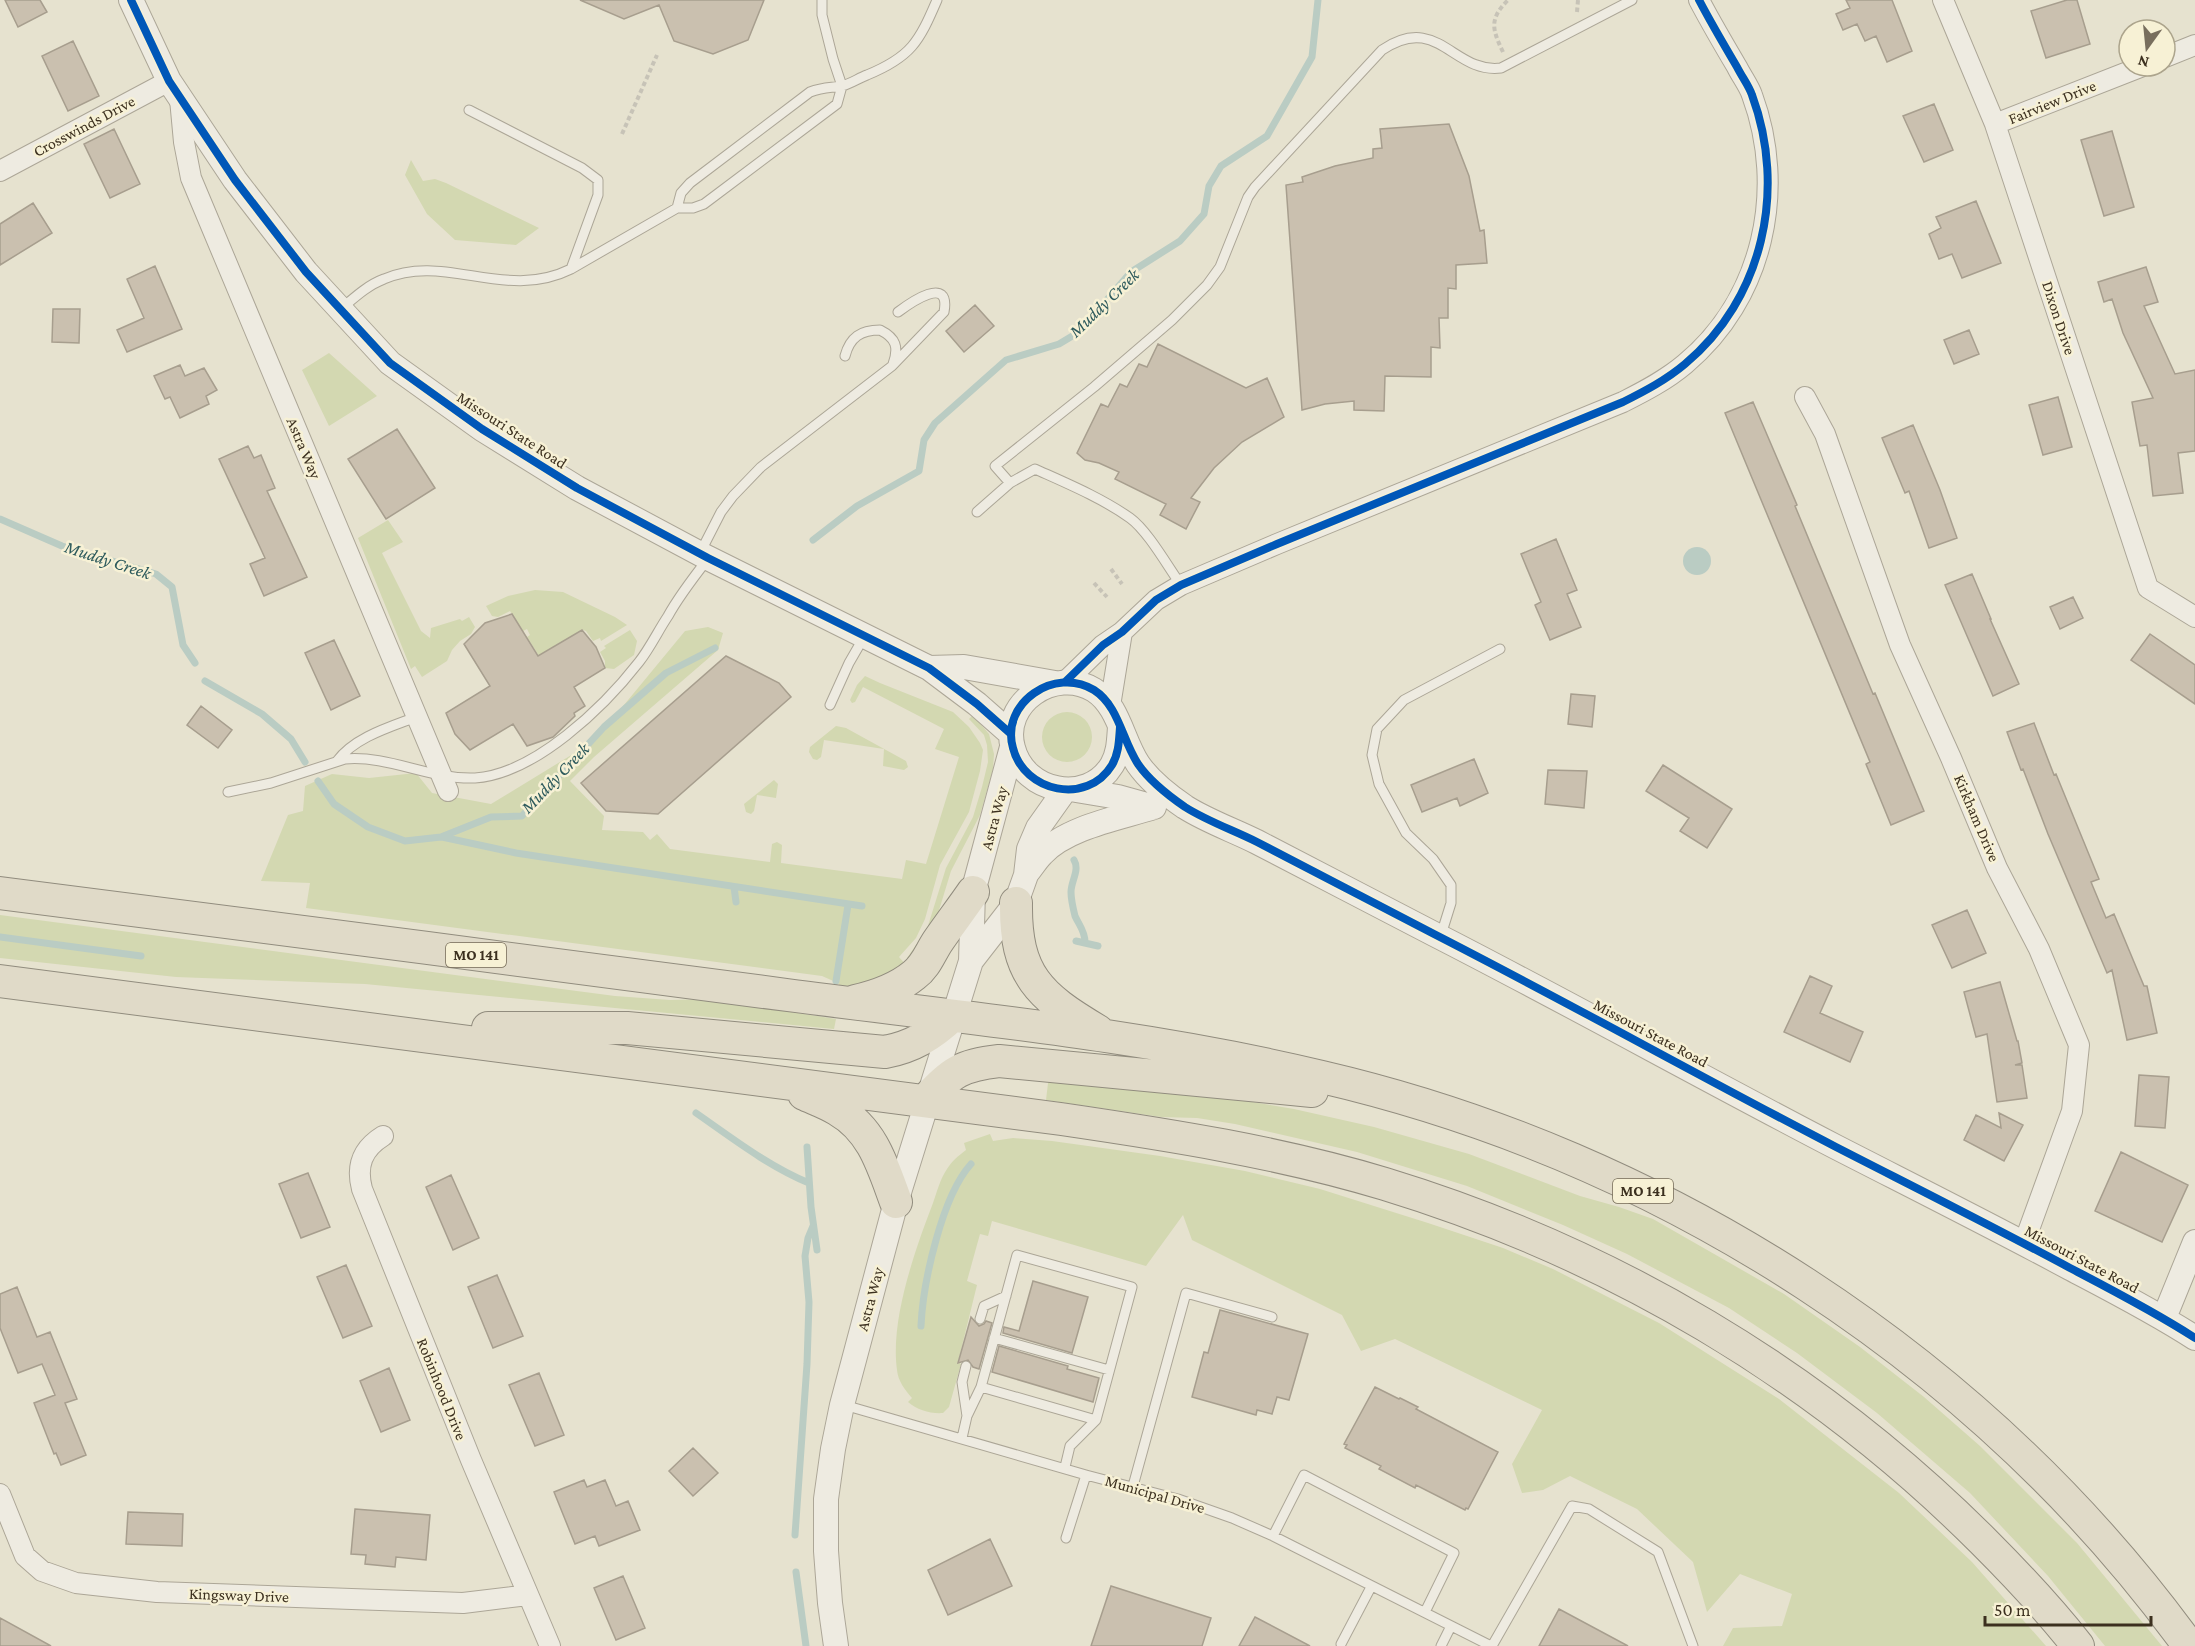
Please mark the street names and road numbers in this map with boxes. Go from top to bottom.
street label: Fairview Drive [2006,77,2098,127]
street label: Crosswinds Drive [30,92,138,160]
street label: Dixon Drive [2039,279,2079,357]
street label: Missouri State Road [454,388,570,472]
street label: Astra Way [283,415,325,482]
street label: Kirkham Drive [1951,772,2003,864]
street label: Astra Way [977,784,1012,852]
road number: MO 141 [446,943,506,967]
street label: Missouri State Road [1591,996,1712,1071]
road number: MO 141 [1613,1179,1673,1203]
street label: Missouri State Road [2022,1222,2143,1297]
street label: Astra Way [853,1265,888,1333]
street label: Robinhood Drive [414,1336,470,1442]
street label: Municipal Drive [1103,1472,1207,1517]
street label: Kingsway Drive [189,1585,289,1606]

